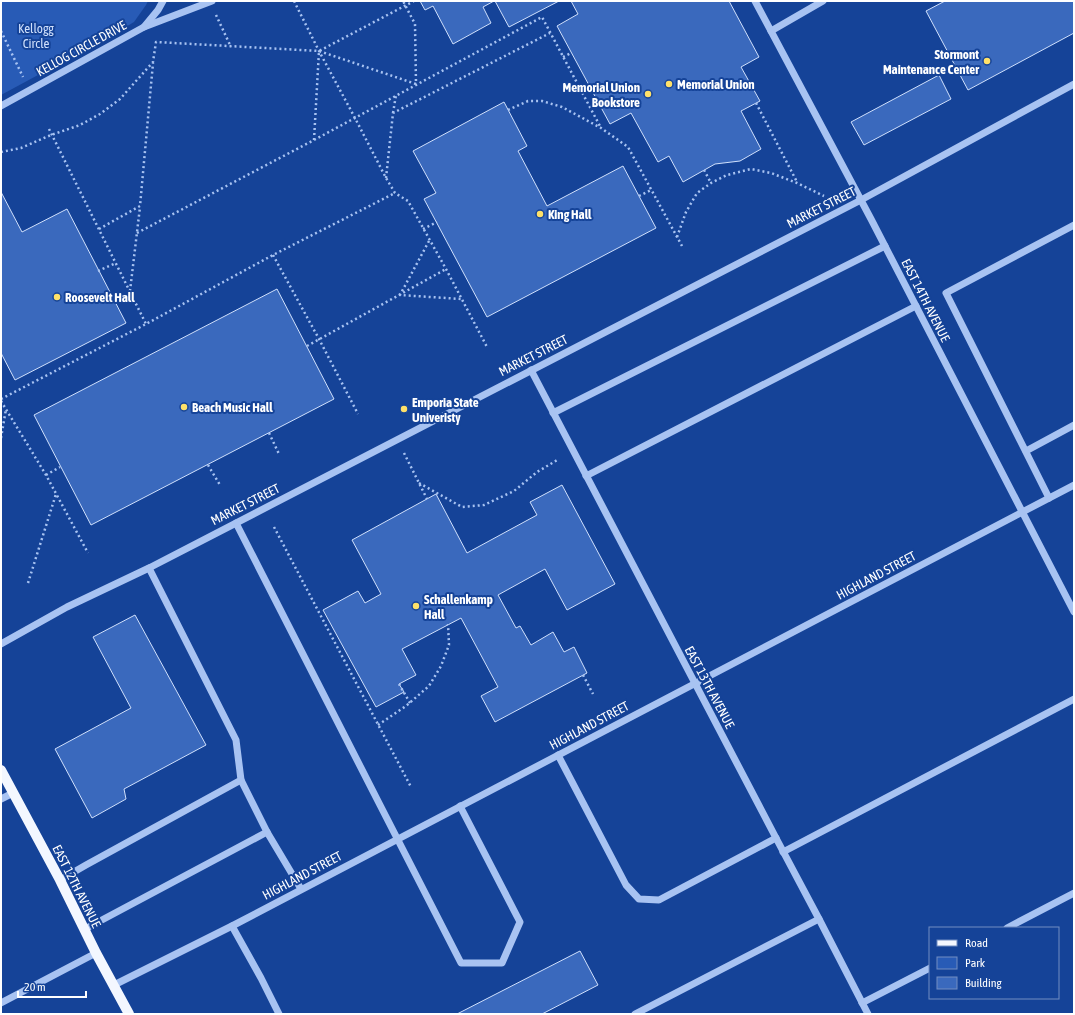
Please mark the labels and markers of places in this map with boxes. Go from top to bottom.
place label: Stormont Maintenance Center [883,47,980,77]
marker: Stormont Maintenance Center [982,56,992,66]
place label: Memorial Union [677,77,755,92]
marker: Memorial Union [664,79,674,89]
place label: Memorial Union Bookstore [562,80,640,110]
marker: Memorial Union Bookstore [643,89,653,99]
place label: King Hall [548,207,592,222]
marker: King Hall [535,209,545,219]
place label: Roosevelt Hall [65,290,135,305]
marker: Roosevelt Hall [52,292,62,302]
place label: Emporia State Univeristy [412,395,479,425]
place label: Beach Music Hall [192,400,273,415]
marker: Beach Music Hall [179,402,189,412]
marker: Emporia State Univeristy [399,404,409,414]
place label: Schallenkamp Hall [424,592,493,622]
marker: Schallenkamp Hall [411,601,421,611]

